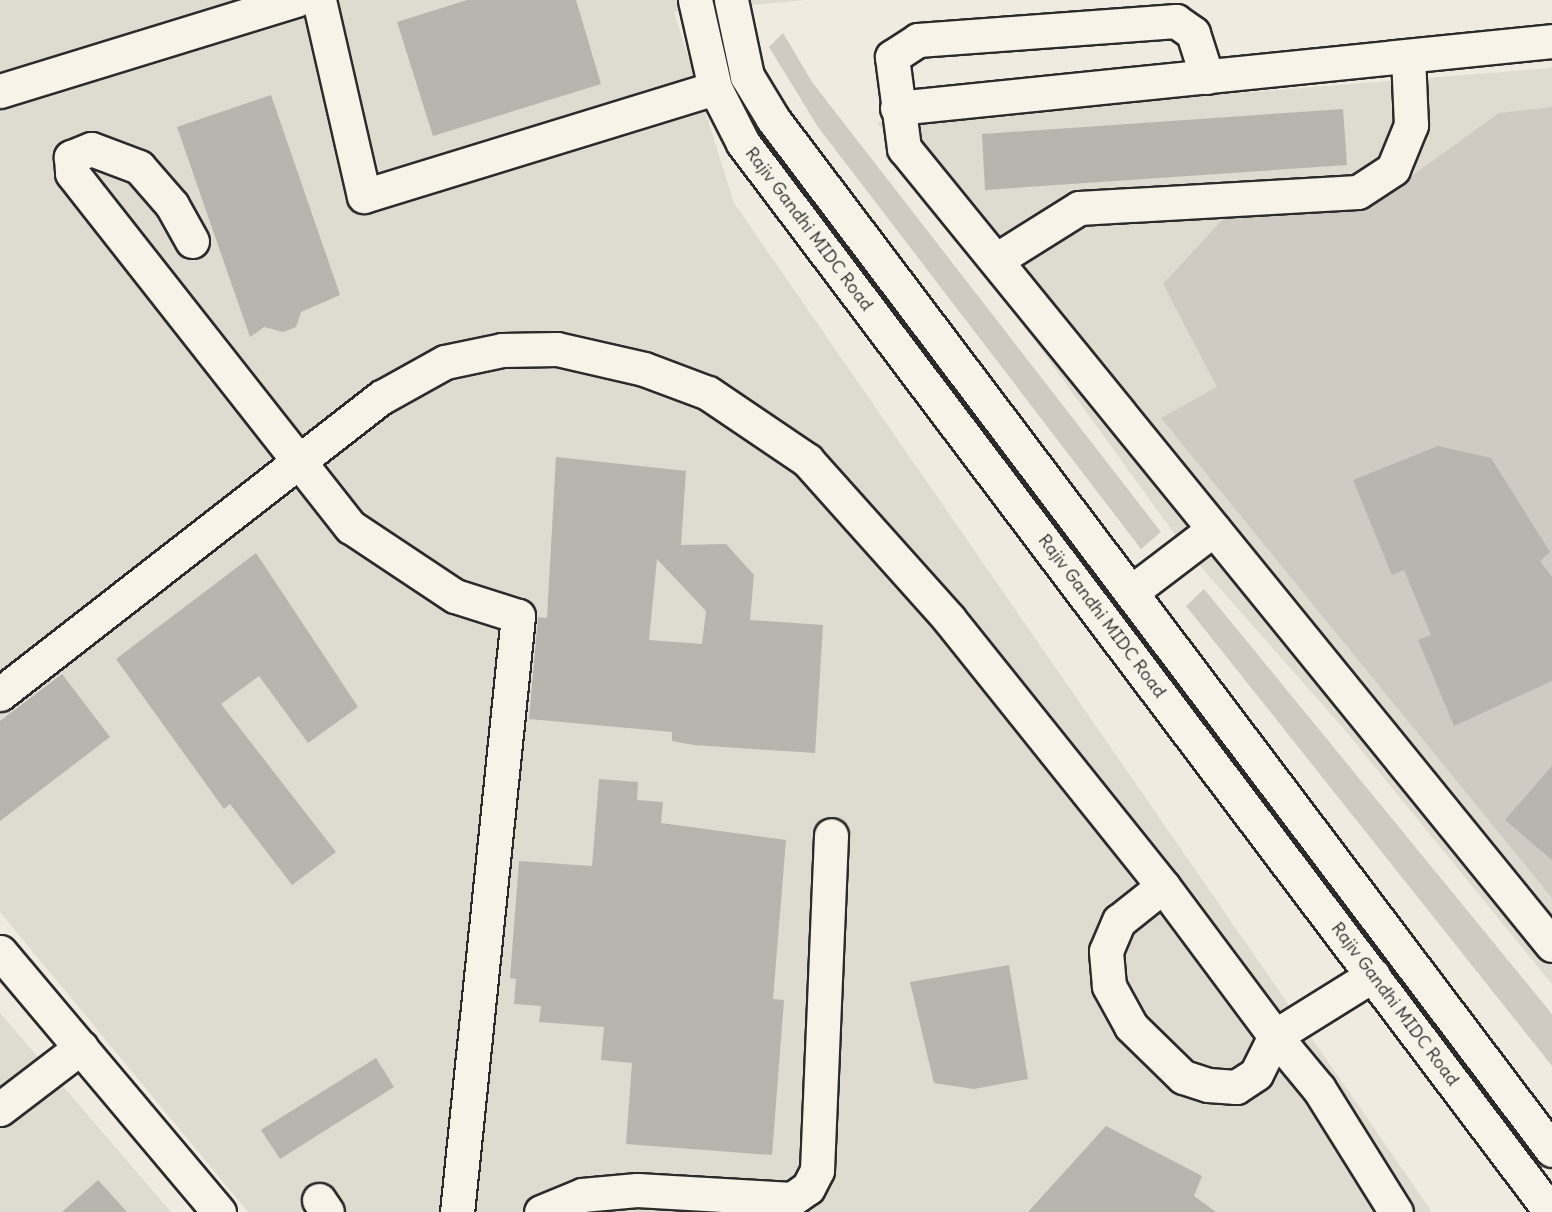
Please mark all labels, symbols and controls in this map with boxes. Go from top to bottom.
street label: Rajiv Gandhi MIDC Road [740,143,878,315]
street label: Rajiv Gandhi MIDC Road [1033,530,1171,702]
street label: Rajiv Gandhi MIDC Road [1326,918,1464,1090]

